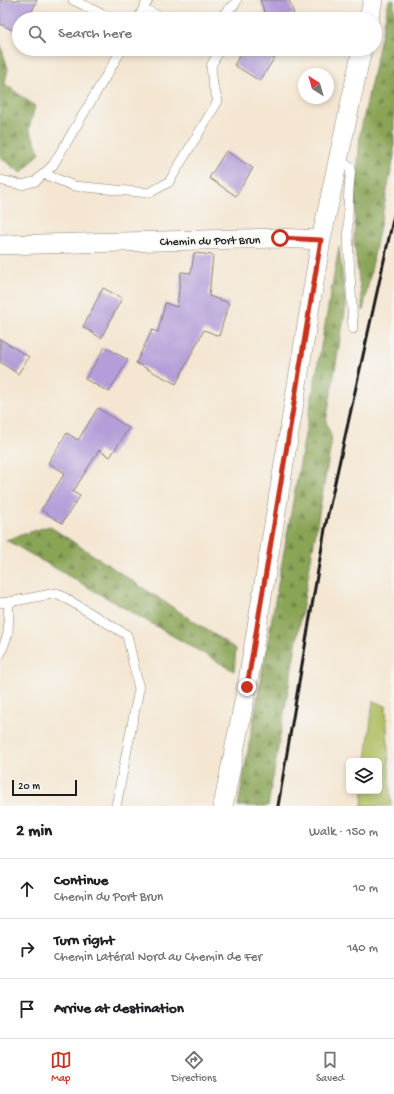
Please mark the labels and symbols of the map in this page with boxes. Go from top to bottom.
north arrow [298,68,334,104]
route start [271,229,289,247]
street label: Chemin du Port Brun [159,234,261,250]
route end [238,678,256,696]
scale bar [12,778,77,797]

